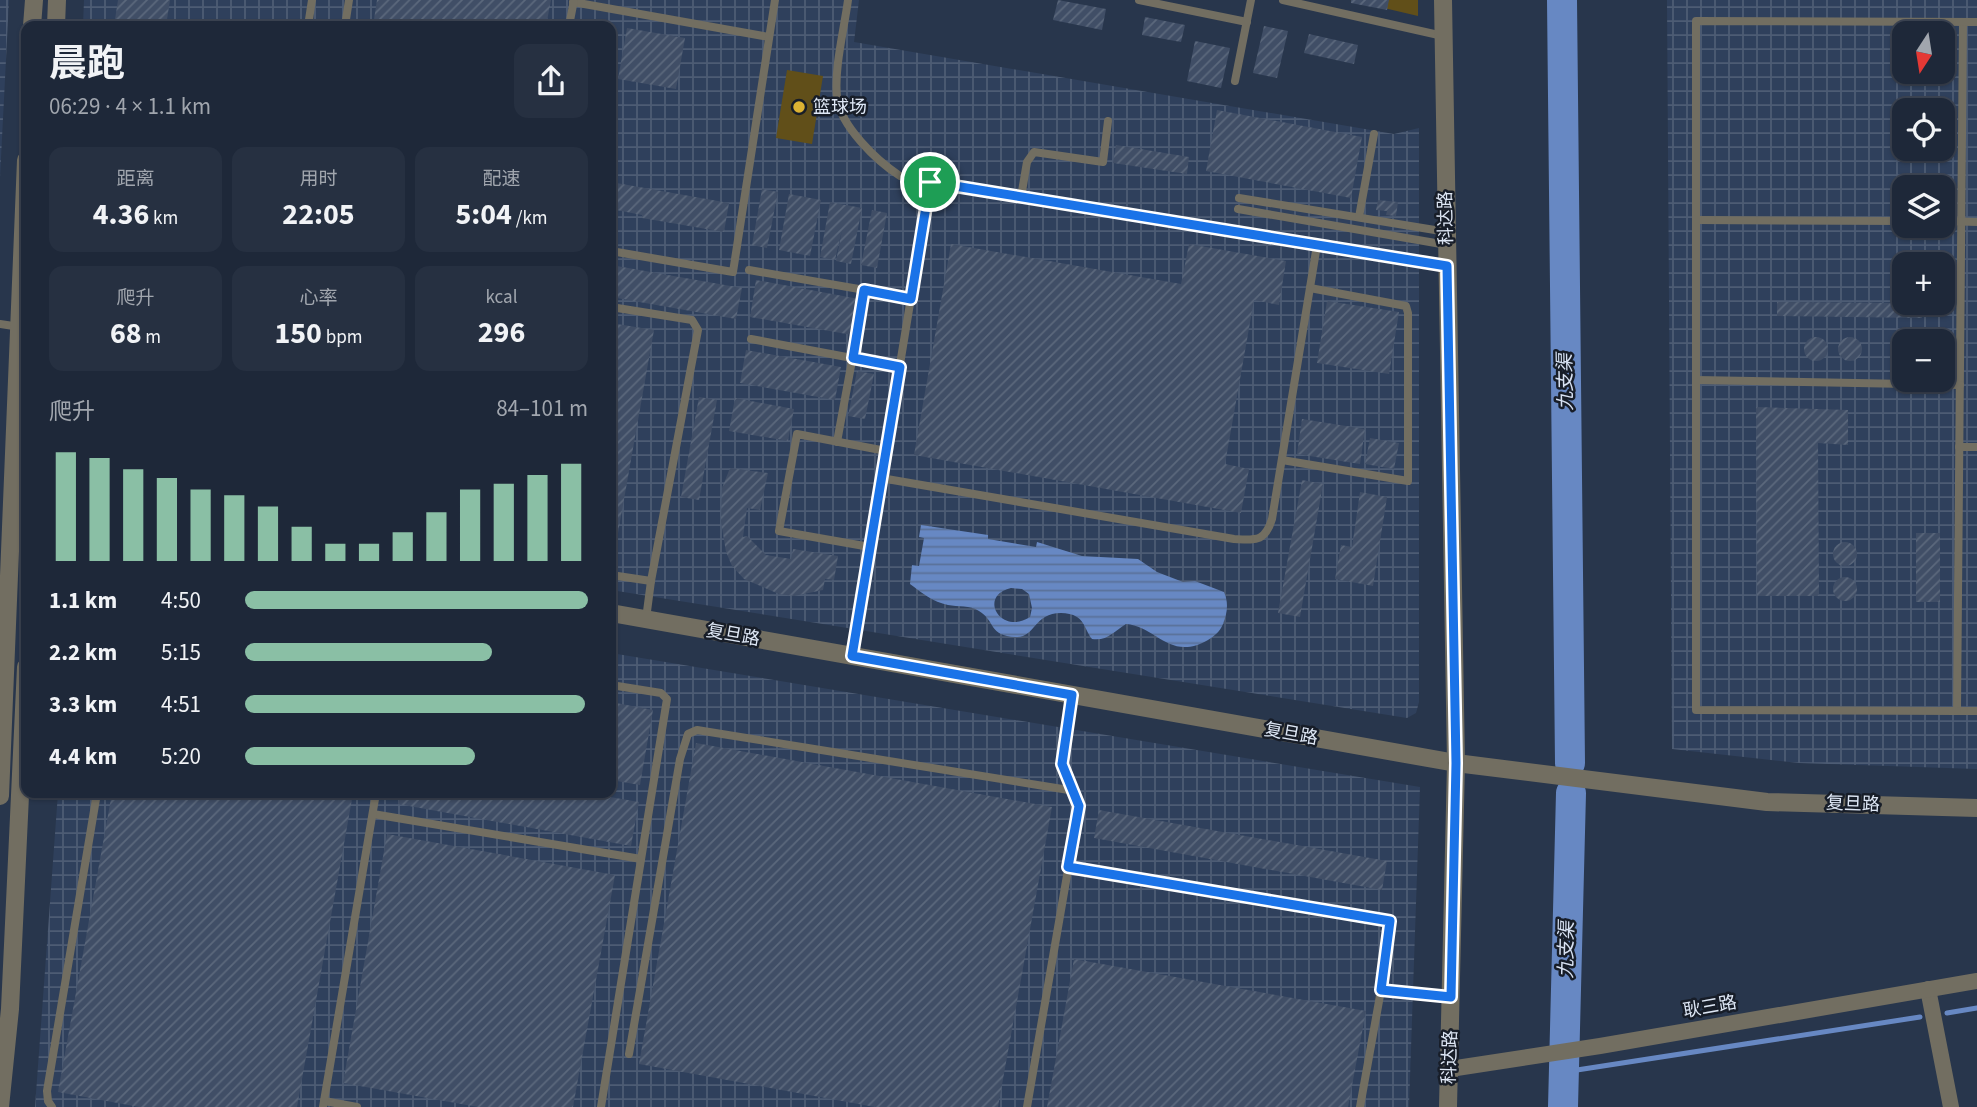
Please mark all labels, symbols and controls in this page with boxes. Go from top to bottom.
north arrow [1892,21,1955,84]
map controls [1892,21,1955,392]
text: 晨跑 [49,37,125,91]
button: share [514,44,588,118]
text: 06:29 · 4 × 1.1 km [49,90,211,123]
place label: 篮球场 [813,95,867,120]
button: locate [1892,98,1955,161]
marker: 篮球场 [791,99,807,115]
pin [900,152,960,212]
icon: arrive [911,163,949,201]
text: 距离 [116,166,155,193]
text: 用时 [299,166,338,193]
text: 配速 [482,166,521,193]
button: layers [1892,175,1955,238]
street label: 科达路 [1433,191,1459,245]
text: 4.36 [93,193,149,236]
text: 22:05 [282,193,355,236]
text: 5:04 [455,193,512,236]
text: km [149,205,178,232]
text: /km [512,205,548,232]
button: + [1892,252,1955,315]
text: kcal [486,284,517,311]
text: 爬升 [116,285,155,312]
text: 心率 [299,285,338,312]
text: 296 [478,311,525,354]
text: 68 [110,312,142,355]
text: 150 [274,312,322,355]
text: m [142,324,161,351]
text: bpm [322,324,363,351]
button: − [1892,329,1955,392]
water label: 九支渠 [1552,350,1580,411]
text: 84–101 m [496,392,588,425]
text: 爬升 [49,395,95,428]
text: 1.1 km [49,584,117,617]
text: 4:50 [161,584,201,617]
street label: 复旦路 [704,618,762,652]
text: 2.2 km [49,636,117,669]
text: 5:15 [161,636,201,669]
text: 3.3 km [49,688,117,721]
text: 4:51 [161,688,201,721]
street label: 复旦路 [1262,717,1320,751]
text: 4.4 km [49,740,117,773]
text: 5:20 [161,740,201,773]
street label: 复旦路 [1826,791,1880,817]
water label: 九支渠 [1553,918,1581,979]
street label: 耿三路 [1681,990,1739,1024]
street label: 科达路 [1437,1030,1463,1084]

